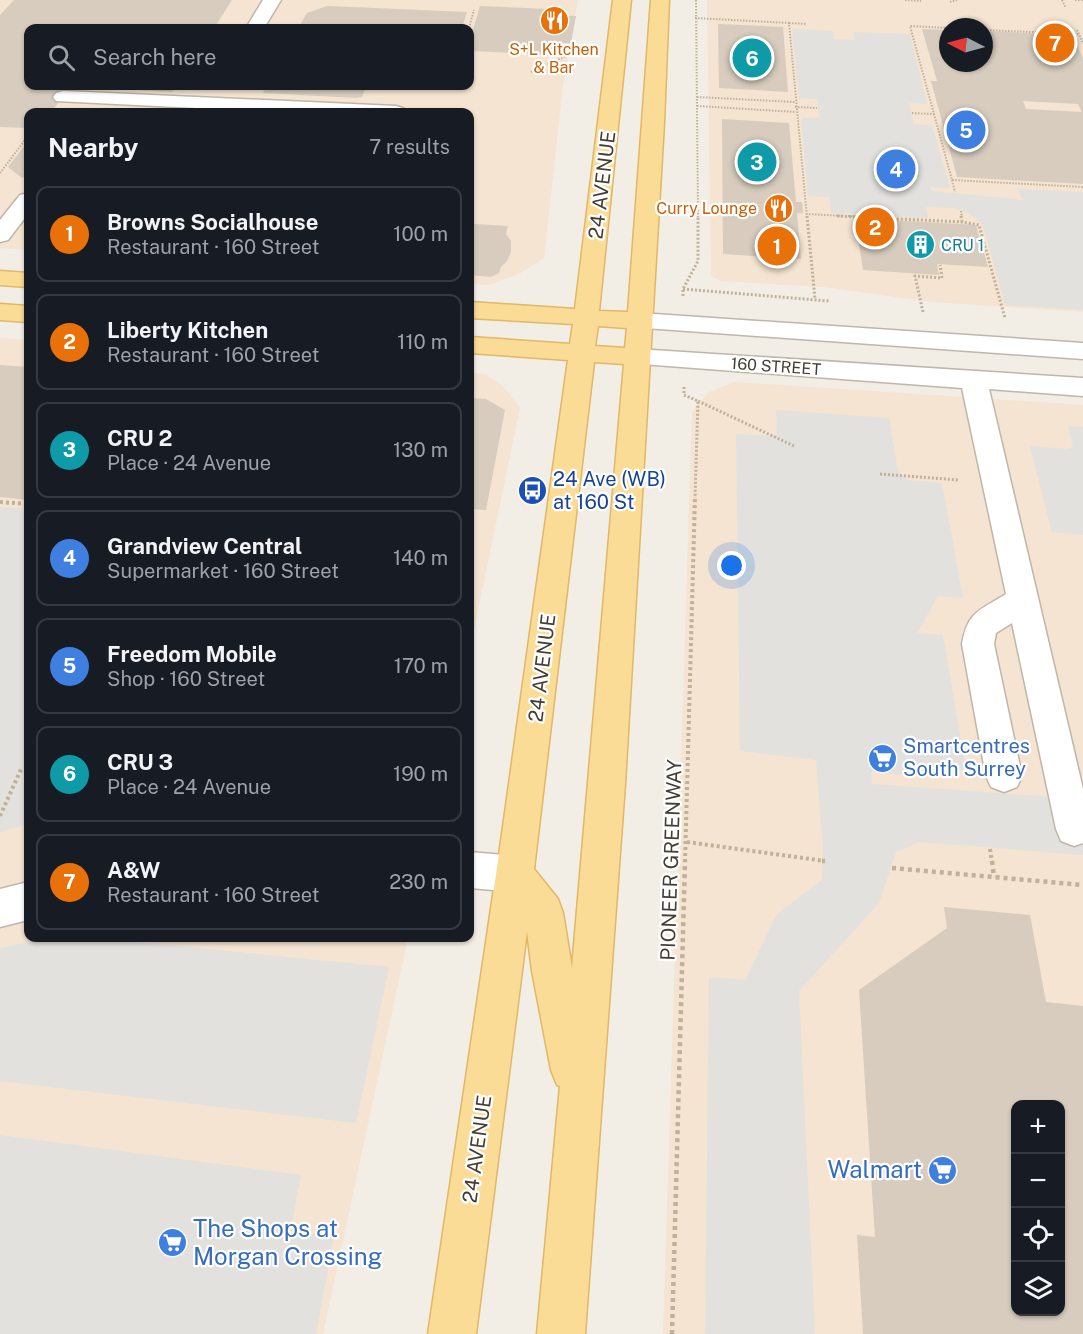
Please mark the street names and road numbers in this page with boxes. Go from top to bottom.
street label: 24 AVENUE [583,130,621,240]
street label: 160 STREET [730,354,822,379]
street label: 24 AVENUE [523,613,561,723]
street label: PIONEER GREENWAY [655,759,687,961]
street label: 24 AVENUE [458,1094,496,1204]

